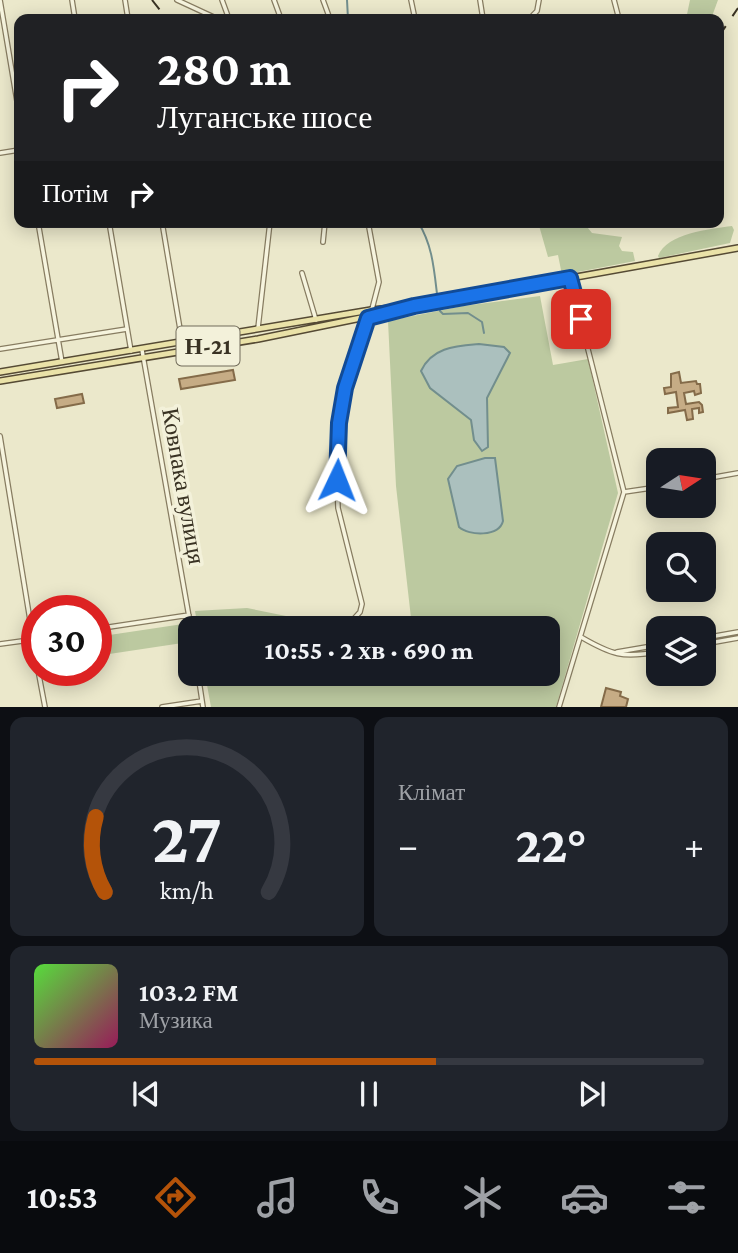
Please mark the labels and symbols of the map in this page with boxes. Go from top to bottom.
pin [551,289,611,349]
road number: Н-21 [176,326,240,366]
street label: Ковпака вулиця [157,406,211,566]
position arrow [300,443,374,517]
north arrow [646,448,716,518]
speed limit sign: 30 [21,595,112,686]

